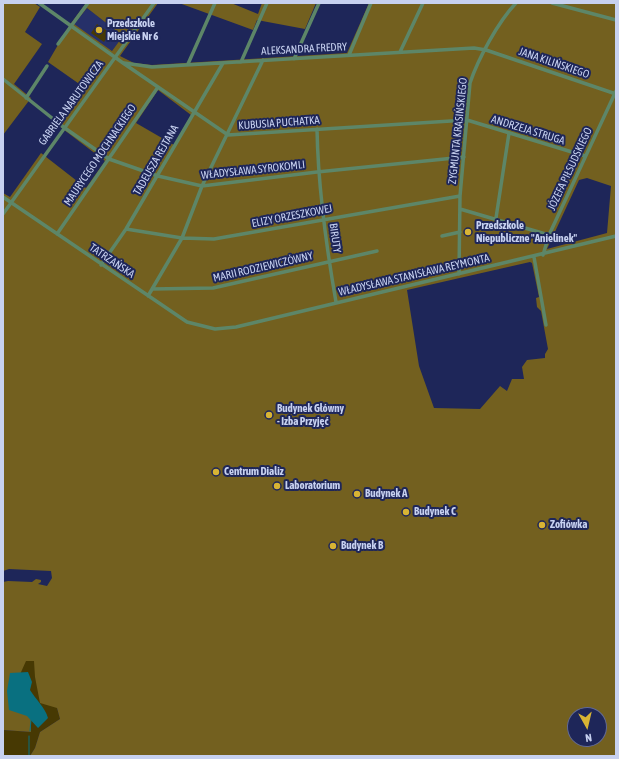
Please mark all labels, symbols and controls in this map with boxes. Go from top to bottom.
place label: Przedszkole Miejskie Nr 6 [107,17,159,43]
marker: Przedszkole Miejskie Nr 6 [94,25,104,35]
street label: ALEKSANDRA FREDRY [261,40,347,58]
street label: JANA KILIŃSKIEGO [517,45,591,81]
street label: GABRIELA NARUTOWICZA [36,58,106,148]
street label: ZYGMUNTA KRASIŃSKIEGO [446,77,470,185]
street label: MAURYCEGO MOCHNACKIEGO [61,102,139,208]
street label: ANDRZEJA STRUGA [490,113,566,147]
street label: KUBUSIA PUCHATKA [238,114,320,132]
street label: TADEUSZA REJTANA [131,123,181,197]
street label: JÓZEFA PIŁSUDSKIEGO [545,125,595,213]
street label: WŁADYSŁAWA SYROKOMLI [200,158,306,182]
street label: ELIZY ORZESZKOWEJ [251,202,333,230]
place label: Przedszkole Niepubliczne "Anielinek" [476,219,577,245]
street label: BIRUTY [326,222,344,254]
marker: Przedszkole Niepubliczne "Anielinek" [463,227,473,237]
street label: TATRZAŃSKA [87,241,137,281]
street label: MARII RODZIEWICZÓWNY [212,249,314,285]
street label: WŁADYSŁAWA STANISŁAWA REYMONTA [337,251,491,299]
place label: Budynek Główny - Izba Przyjęć [277,402,344,428]
marker: Budynek Główny - Izba Przyjęć [264,410,274,420]
place label: Centrum Dializ [224,465,284,479]
marker: Centrum Dializ [211,467,221,477]
place label: Laboratorium [285,479,340,493]
marker: Laboratorium [272,481,282,491]
place label: Budynek A [365,487,407,501]
marker: Budynek A [352,489,362,499]
place label: Budynek C [414,505,456,519]
marker: Budynek C [401,507,411,517]
place label: Zofiówka [550,518,587,532]
marker: Zofiówka [537,520,547,530]
place label: Budynek B [341,539,383,553]
marker: Budynek B [328,541,338,551]
north arrow [567,707,607,747]
text: N [584,731,593,744]

